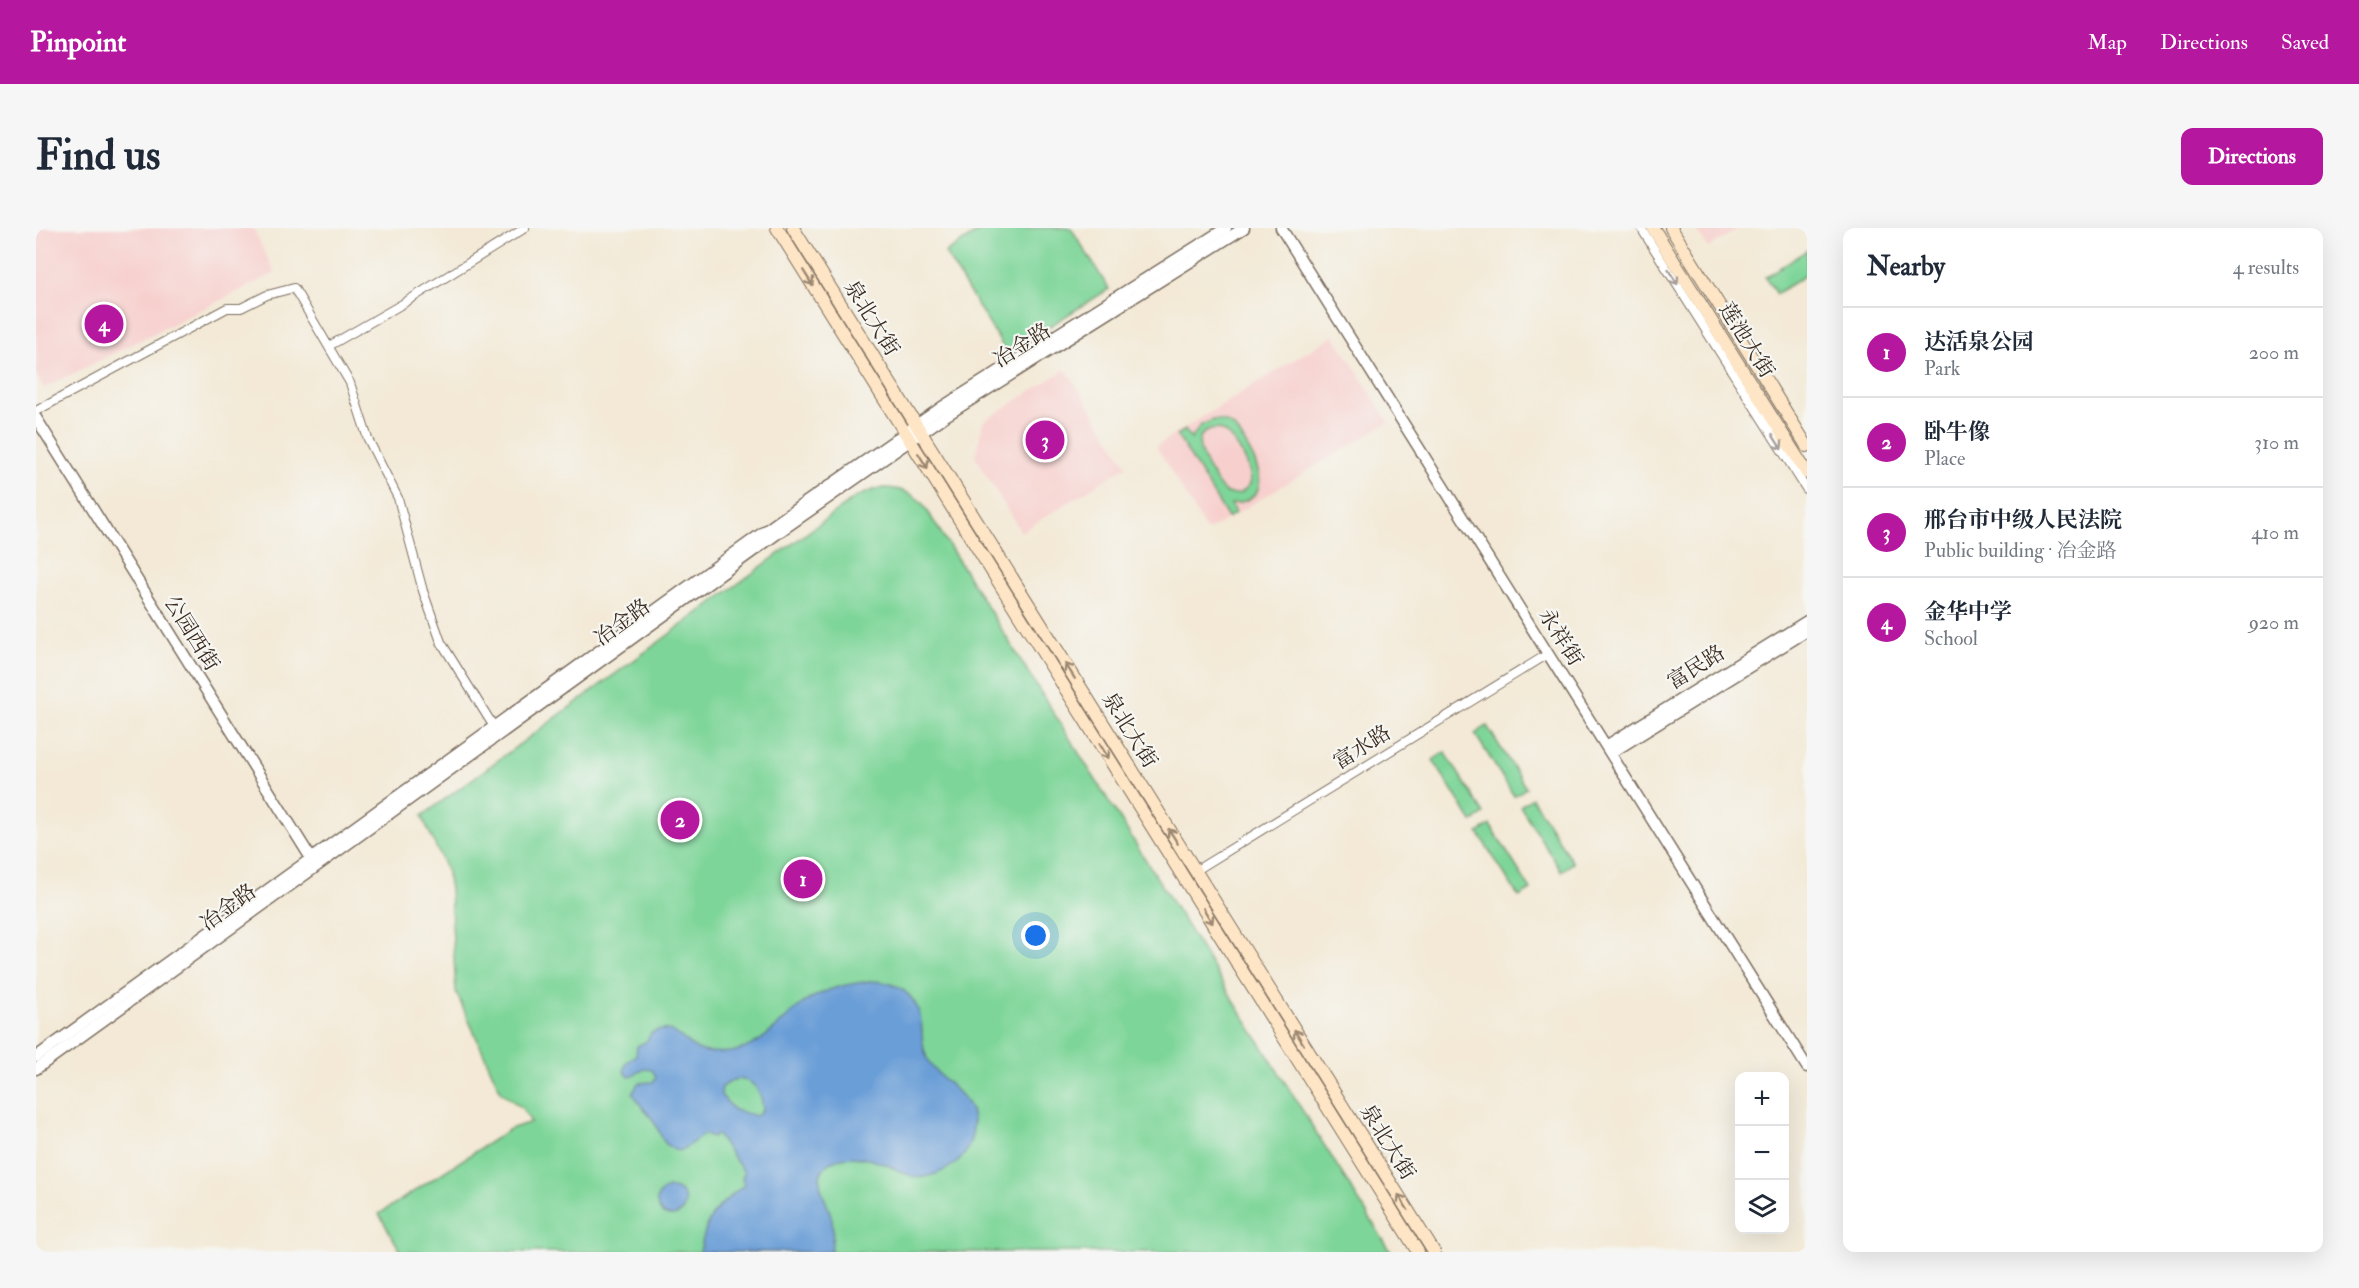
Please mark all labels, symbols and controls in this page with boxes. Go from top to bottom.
text: Pinpoint [30,25,126,60]
text: Map [2087,29,2127,56]
text: Directions [2160,29,2248,56]
text: Saved [2281,29,2329,56]
button: Directions [2181,128,2323,185]
text: Find us [36,130,160,182]
text: Nearby [1867,251,1945,283]
text: 4 results [2233,255,2299,280]
one-way arrow [803,269,815,286]
one-way arrow [1666,269,1679,286]
street label: 泉北大街 [838,275,905,361]
street label: 莲池大街 [1713,297,1780,383]
pin: 4 [84,302,124,346]
street label: 冶金路 [988,317,1056,374]
text: 达活泉公园 [1924,328,2034,356]
text: 1 [1883,340,1890,365]
text: 200 m [2249,340,2299,365]
text: Park [1924,356,1960,381]
pin: 3 [1026,418,1064,462]
text: 卧牛像 [1924,418,1990,446]
text: 2 [1881,430,1892,455]
text: 310 m [2254,430,2299,455]
one-way arrow [1771,433,1783,450]
text: Place [1924,446,1965,471]
one-way arrow [917,452,929,469]
text: 邢台市中级人民法院 [1924,506,2122,534]
text: 3 [1883,520,1890,545]
text: 410 m [2251,520,2299,545]
text: Public building · 冶金路 [1924,538,2116,563]
street label: 公园西街 [158,590,225,676]
street label: 冶金路 [589,593,656,652]
text: 金华中学 [1924,598,2012,626]
street label: 永祥街 [1532,603,1589,671]
text: 4 [1881,610,1892,635]
text: 920 m [2249,610,2299,635]
text: School [1924,626,1978,651]
street label: 富民路 [1662,639,1730,696]
one-way arrow [1063,663,1075,680]
street label: 泉北大街 [1096,687,1163,773]
street label: 富水路 [1328,719,1396,776]
one-way arrow [1098,742,1110,759]
pin: 2 [660,798,700,842]
one-way arrow [1167,828,1179,845]
pin: 1 [784,856,822,902]
street label: 冶金路 [195,878,262,937]
one-way arrow [1202,907,1214,924]
your location [1021,921,1050,950]
one-way arrow [1293,1029,1305,1046]
map controls [1735,1072,1789,1234]
button: + [1735,1072,1789,1126]
street label: 泉北大街 [1354,1099,1421,1185]
button: − [1735,1126,1789,1180]
button: layers [1735,1180,1789,1234]
one-way arrow [1396,1194,1409,1211]

